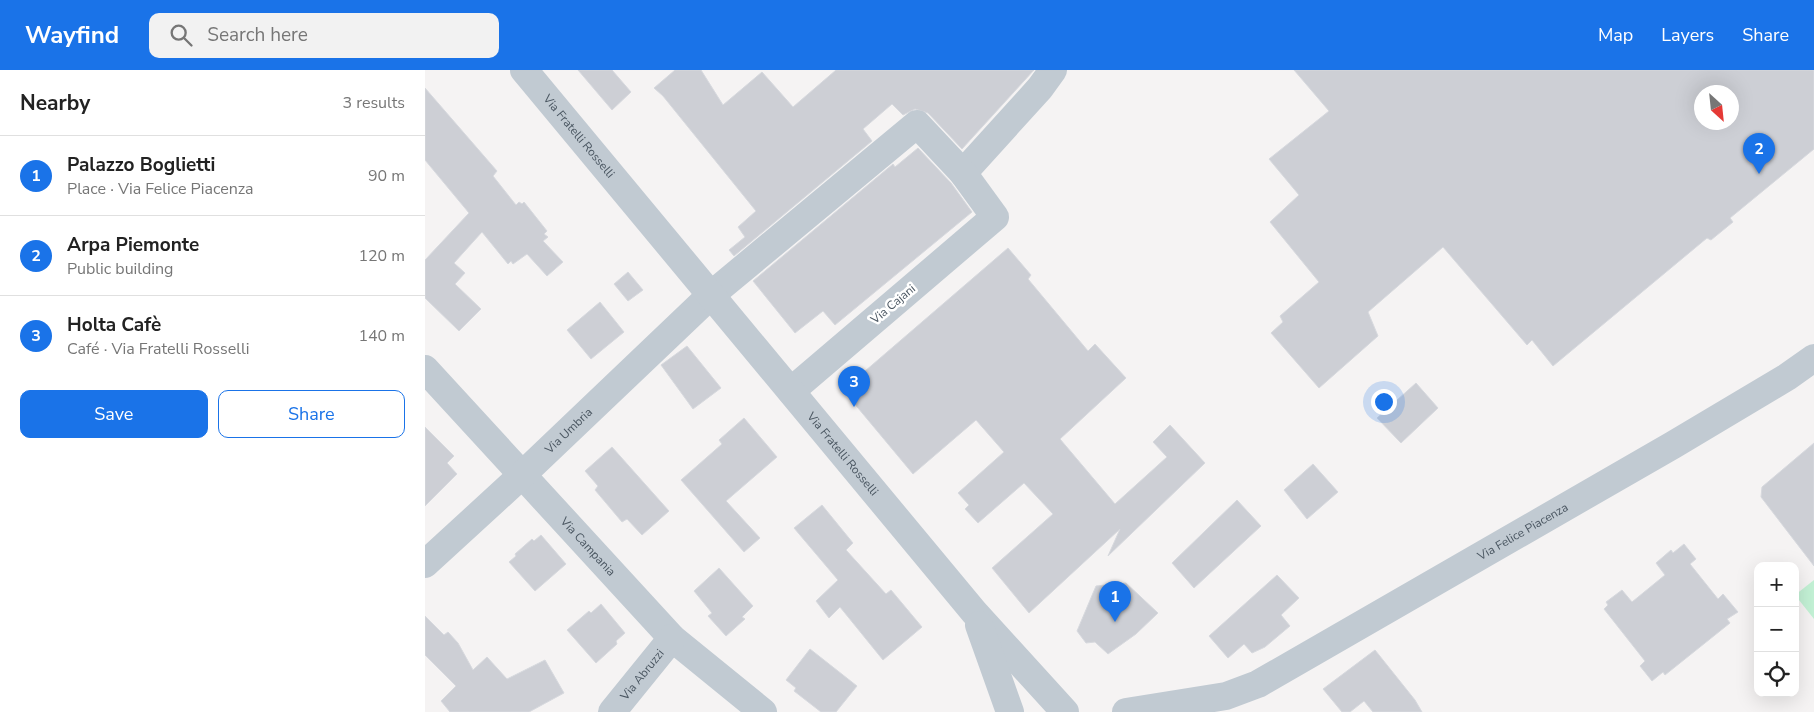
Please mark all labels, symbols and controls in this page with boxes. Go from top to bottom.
search box [149,13,499,58]
text: Wayfind [25,19,119,51]
icon: search [167,21,195,49]
text: Search here [207,22,308,48]
text: Map [1598,23,1633,47]
text: Layers [1661,23,1714,47]
text: Share [1742,23,1789,47]
north arrow [1694,85,1739,130]
text: Nearby [20,89,90,117]
street label: Via Fratelli Rosselli [539,90,618,181]
text: 3 results [343,92,405,114]
pin: 2 [1743,133,1775,174]
text: Palazzo Boglietti [67,152,215,178]
text: 1 [31,165,41,187]
text: 90 m [368,165,405,187]
text: Place · Via Felice Piacenza [67,178,254,200]
text: Arpa Piemonte [67,232,199,258]
text: 2 [31,245,41,267]
text: 120 m [358,245,405,267]
text: Public building [67,258,173,280]
street label: Via Cajani [867,281,919,328]
text: Holta Cafè [67,312,161,338]
text: 3 [31,325,41,347]
text: 140 m [358,325,405,347]
text: Café · Via Fratelli Rosselli [67,338,249,360]
pin: 3 [838,366,870,407]
your location [1371,389,1397,415]
button: Save [20,390,208,438]
button: Share [218,390,405,438]
street label: Via Umbria [541,404,596,458]
street label: Via Fratelli Rosselli [803,408,882,499]
street label: Via Felice Piacenza [1474,499,1571,564]
street label: Via Campania [556,513,619,579]
map controls [1754,562,1799,697]
button: + [1754,562,1799,607]
pin: 1 [1099,581,1131,622]
button: − [1754,607,1799,652]
street label: Via Abruzzi [616,646,668,704]
button: locate [1754,652,1799,697]

